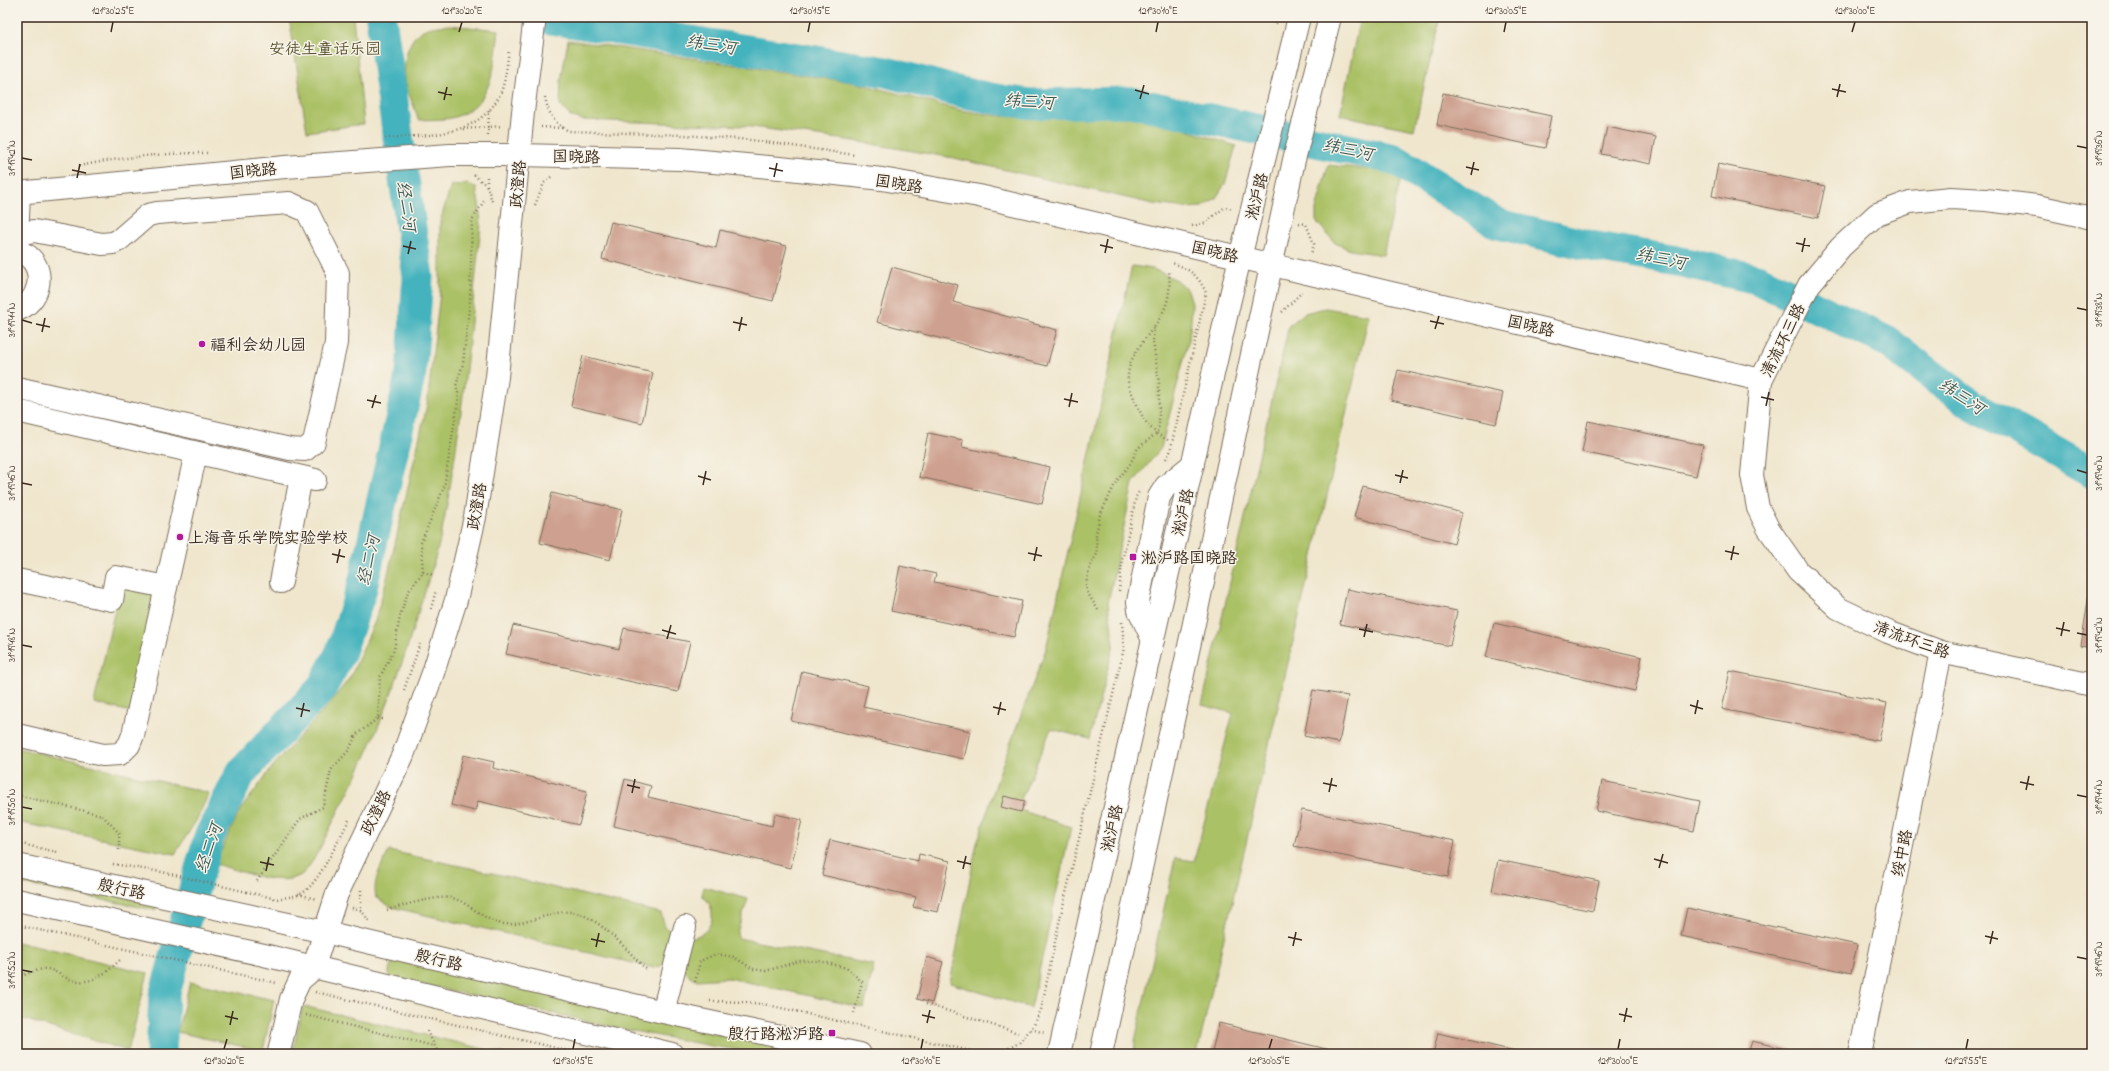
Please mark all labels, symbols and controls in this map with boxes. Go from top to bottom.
text: 121°30'25"E [92,4,134,19]
text: 121°30'20"E [441,4,483,19]
text: 121°30'15"E [790,4,830,19]
text: 121°30'10"E [1138,4,1178,19]
text: 121°30'05"E [1485,4,1527,19]
text: 121°30'00"E [1835,4,1875,19]
water label: 纬三河 [684,29,741,62]
park label: 安徒生童话乐园 [269,38,381,62]
water label: 纬三河 [1003,88,1058,117]
text: 31°19'36"N [2092,130,2107,165]
water label: 纬三河 [1320,133,1378,169]
text: 31°19'42"N [5,140,20,176]
street label: 国晓路 [552,146,600,170]
street label: 国晓路 [228,158,278,186]
street label: 政澄路 [505,159,533,209]
street label: 国晓路 [873,169,924,201]
street label: 淞沪路 [1240,170,1275,223]
water label: 经二河 [390,179,422,236]
street label: 国晓路 [1188,236,1241,270]
water label: 纬三河 [1633,242,1691,278]
text: 31°19'38"N [2092,293,2107,327]
street label: 清流环三路 [1755,300,1812,382]
text: 31°19'44"N [5,302,20,337]
street label: 国晓路 [1504,310,1557,344]
place label: 福利会幼儿园 [210,334,306,358]
marker: 福利会幼儿园 [197,339,207,349]
water label: 纬三河 [1933,373,1992,424]
text: 31°19'40"N [2092,455,2107,490]
text: 31°19'46"N [5,465,20,500]
street label: 政澄路 [462,481,494,532]
street label: 淞沪路 [1167,486,1201,539]
place label: 上海音乐学院实验学校 [188,527,348,551]
water label: 经二河 [352,530,388,588]
marker: 上海音乐学院实验学校 [175,532,185,542]
place label: 淞沪路国晓路 [1141,547,1237,571]
marker: 淞沪路国晓路 [1128,552,1138,562]
street label: 清流环三路 [1870,616,1953,666]
text: 31°19'42"N [2092,617,2107,653]
text: 31°19'48"N [5,628,20,662]
text: 31°19'44"N [2092,779,2107,814]
street label: 政澄路 [355,786,398,840]
text: 31°19'50"N [5,789,20,825]
street label: 淞沪路 [1096,802,1130,855]
water label: 经二河 [189,817,231,877]
street label: 绥中路 [1887,828,1919,879]
street label: 殷行路 [96,873,148,907]
text: 31°19'46"N [2092,941,2107,976]
street label: 殷行路 [412,944,465,978]
text: 31°19'52"N [5,951,20,989]
place label: 殷行路淞沪路 [728,1023,824,1047]
marker: 殷行路淞沪路 [827,1028,837,1038]
text: 121°30'20"E [203,1054,245,1069]
text: 121°30'15"E [553,1054,593,1069]
text: 121°30'10"E [901,1054,941,1069]
text: 121°30'05"E [1248,1054,1290,1069]
text: 121°30'00"E [1598,1054,1638,1069]
text: 121°29'55"E [1945,1054,1987,1069]

